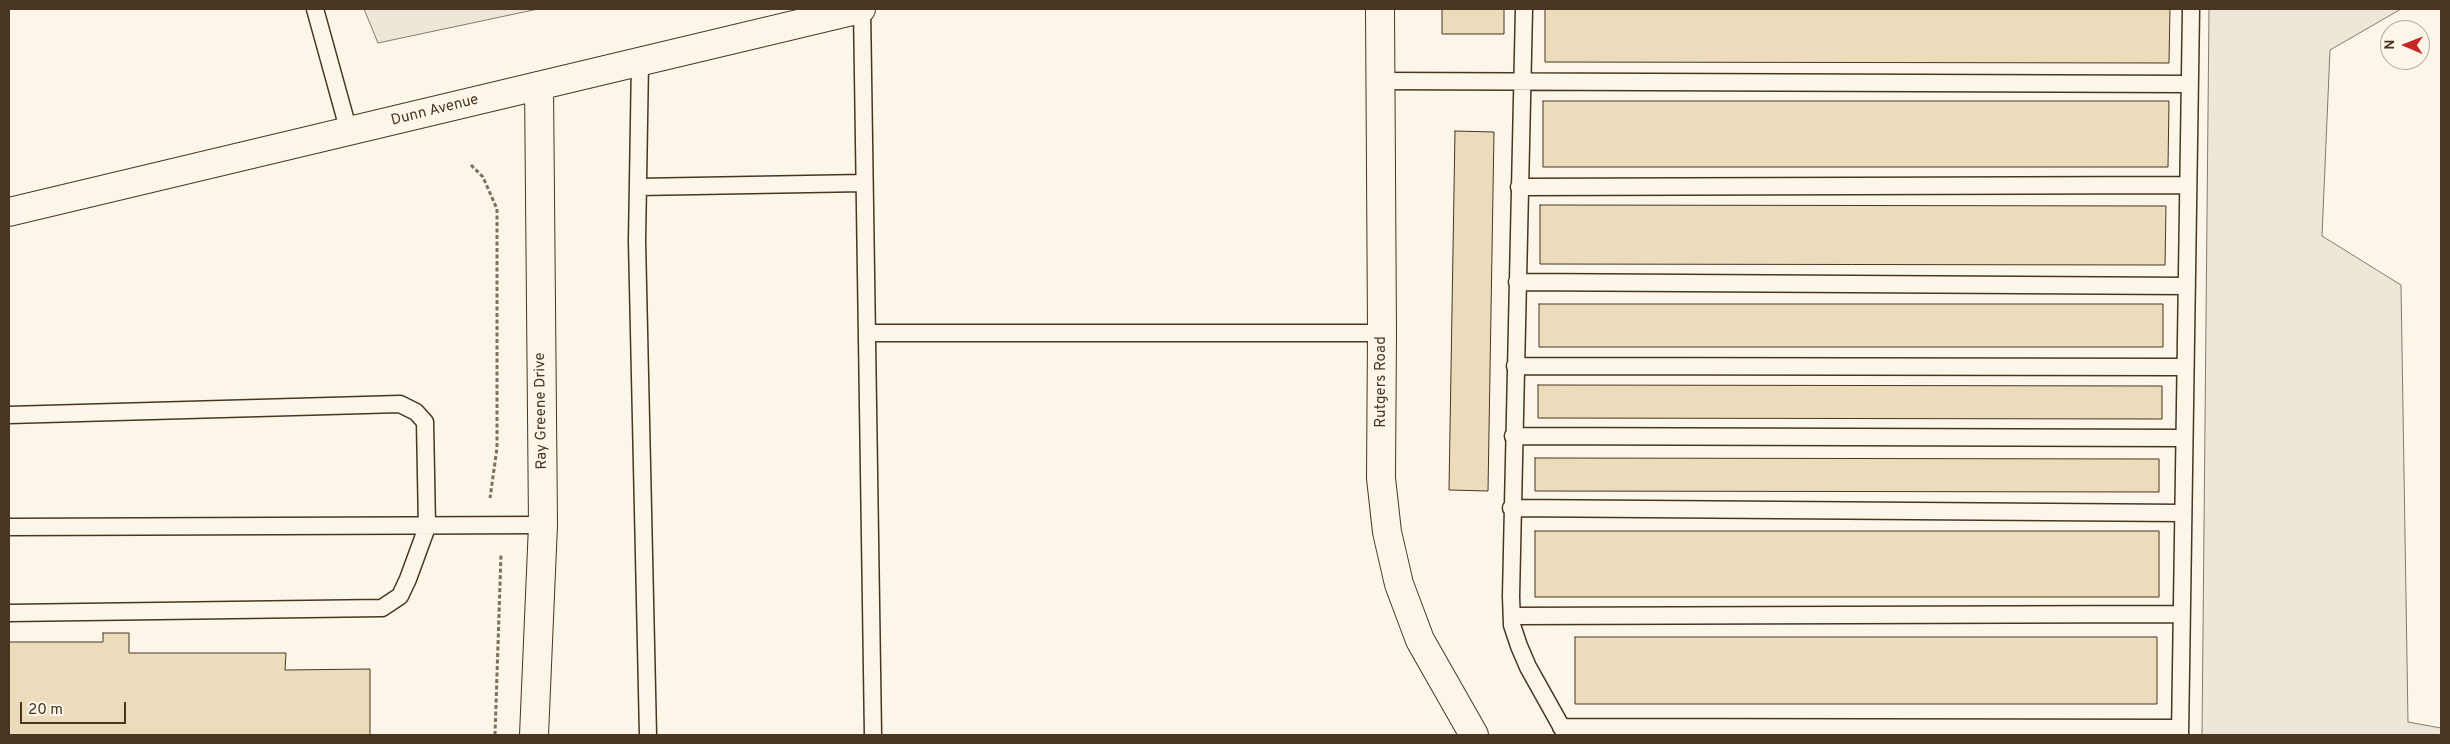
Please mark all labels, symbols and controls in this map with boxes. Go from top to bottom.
north arrow [2380,20,2430,70]
text: N [2382,40,2399,50]
street label: Dunn Avenue [389,91,481,131]
street label: Rutgers Road [1373,336,1391,428]
street label: Ray Greene Drive [532,352,552,470]
scale bar [22,692,129,724]
text: 20 m [28,701,63,720]

